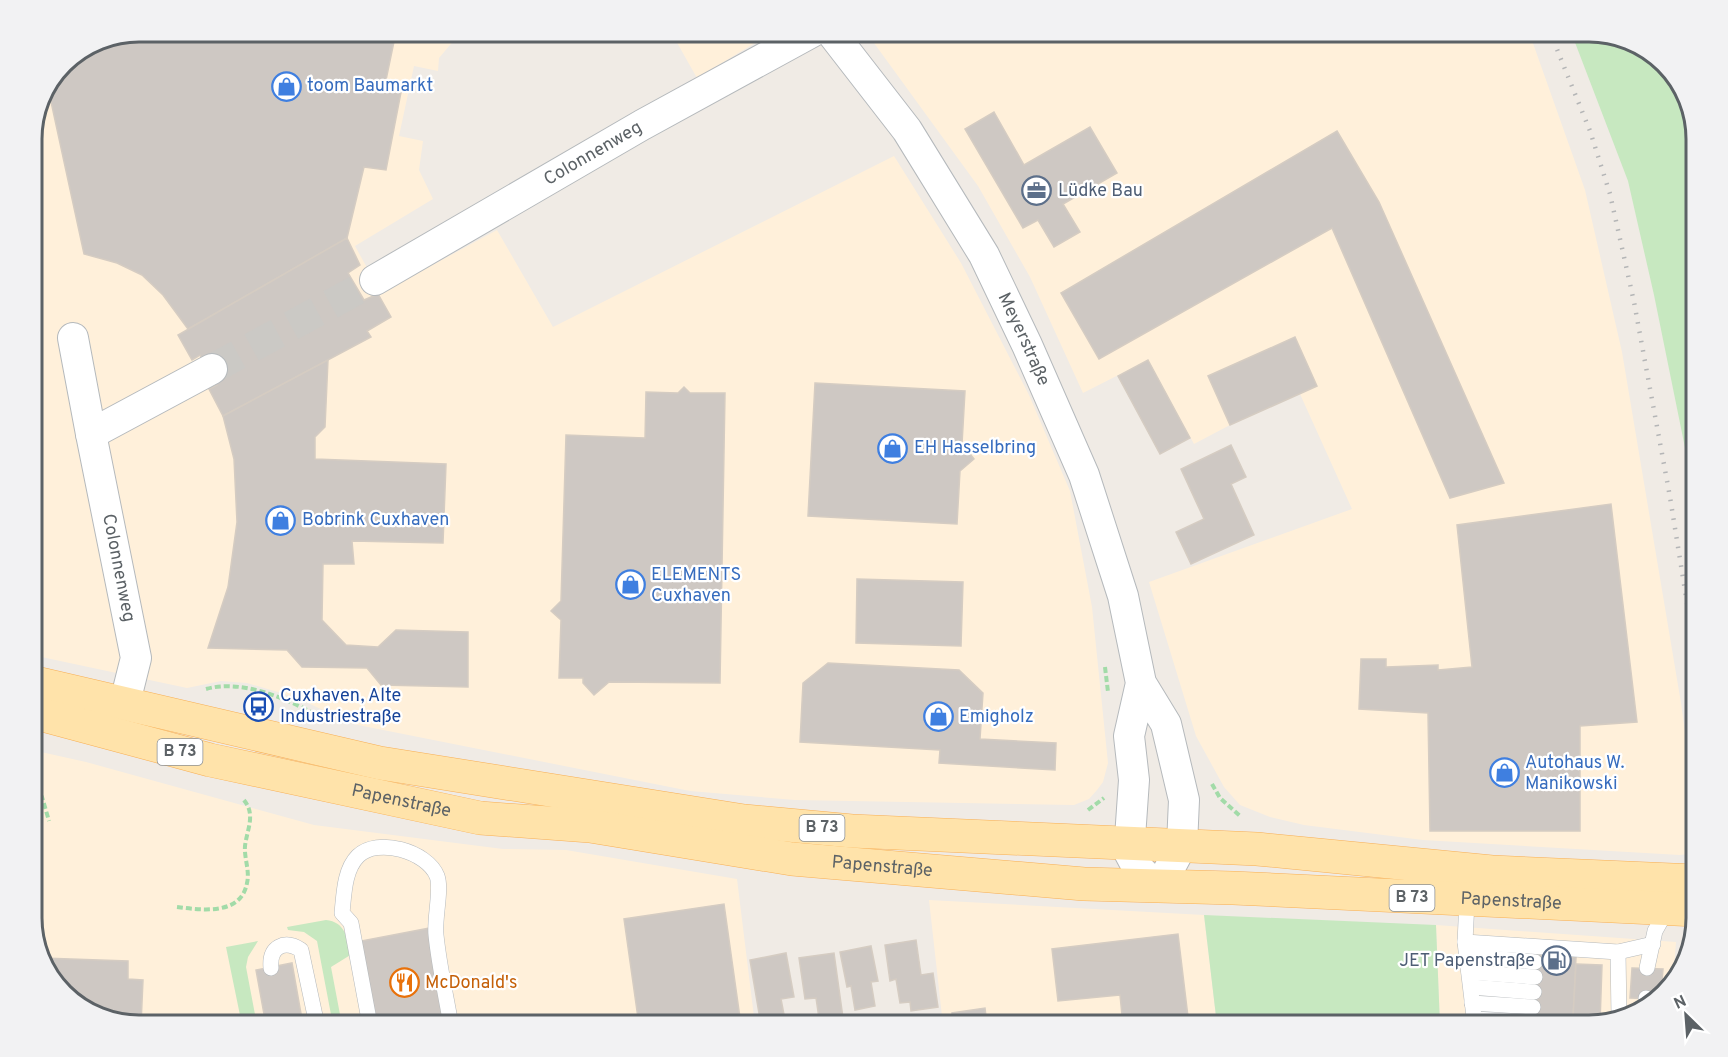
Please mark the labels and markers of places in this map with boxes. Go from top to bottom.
shop icon: toom Baumarkt [270,70,302,102]
place label: toom Baumarkt [307,75,433,98]
office icon: Lüdke Bau [1021,175,1053,207]
place label: Lüdke Bau [1058,180,1143,203]
shop icon: EH Hasselbring [877,432,909,464]
place label: EH Hasselbring [914,437,1036,460]
shop icon: Bobrink Cuxhaven [265,504,297,536]
place label: Bobrink Cuxhaven [302,509,449,532]
place label: ELEMENTS Cuxhaven [651,564,741,608]
shop icon: ELEMENTS Cuxhaven [614,569,646,601]
place label: Cuxhaven, Alte Industriestraße [280,685,401,729]
bus stop icon: Cuxhaven, Alte Industriestraße [243,690,275,722]
shop icon: Emigholz [922,701,954,733]
place label: Emigholz [959,706,1034,729]
place label: Autohaus W. Manikowski [1525,752,1625,796]
shop icon: Autohaus W. Manikowski [1488,757,1520,789]
fuel station icon: JET Papenstraße [1540,945,1572,977]
place label: JET Papenstraße [1399,950,1535,973]
restaurant icon: McDonald's [388,967,420,999]
place label: McDonald's [425,972,517,995]

